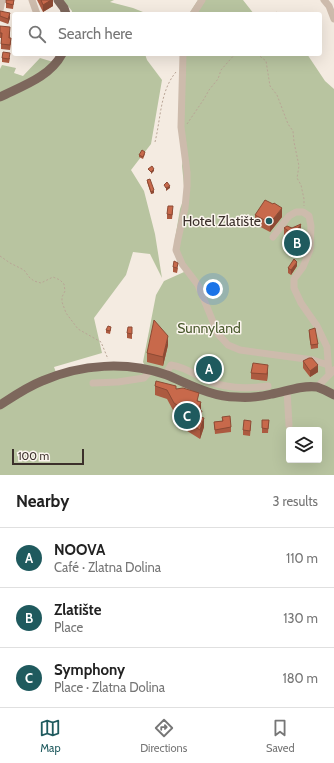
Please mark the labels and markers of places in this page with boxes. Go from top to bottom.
place label: Hotel Zlatište [183,212,261,230]
marker: Hotel Zlatište [264,216,274,226]
pin: B [284,228,310,258]
pin: A [196,354,222,384]
pin: C [174,401,200,431]

